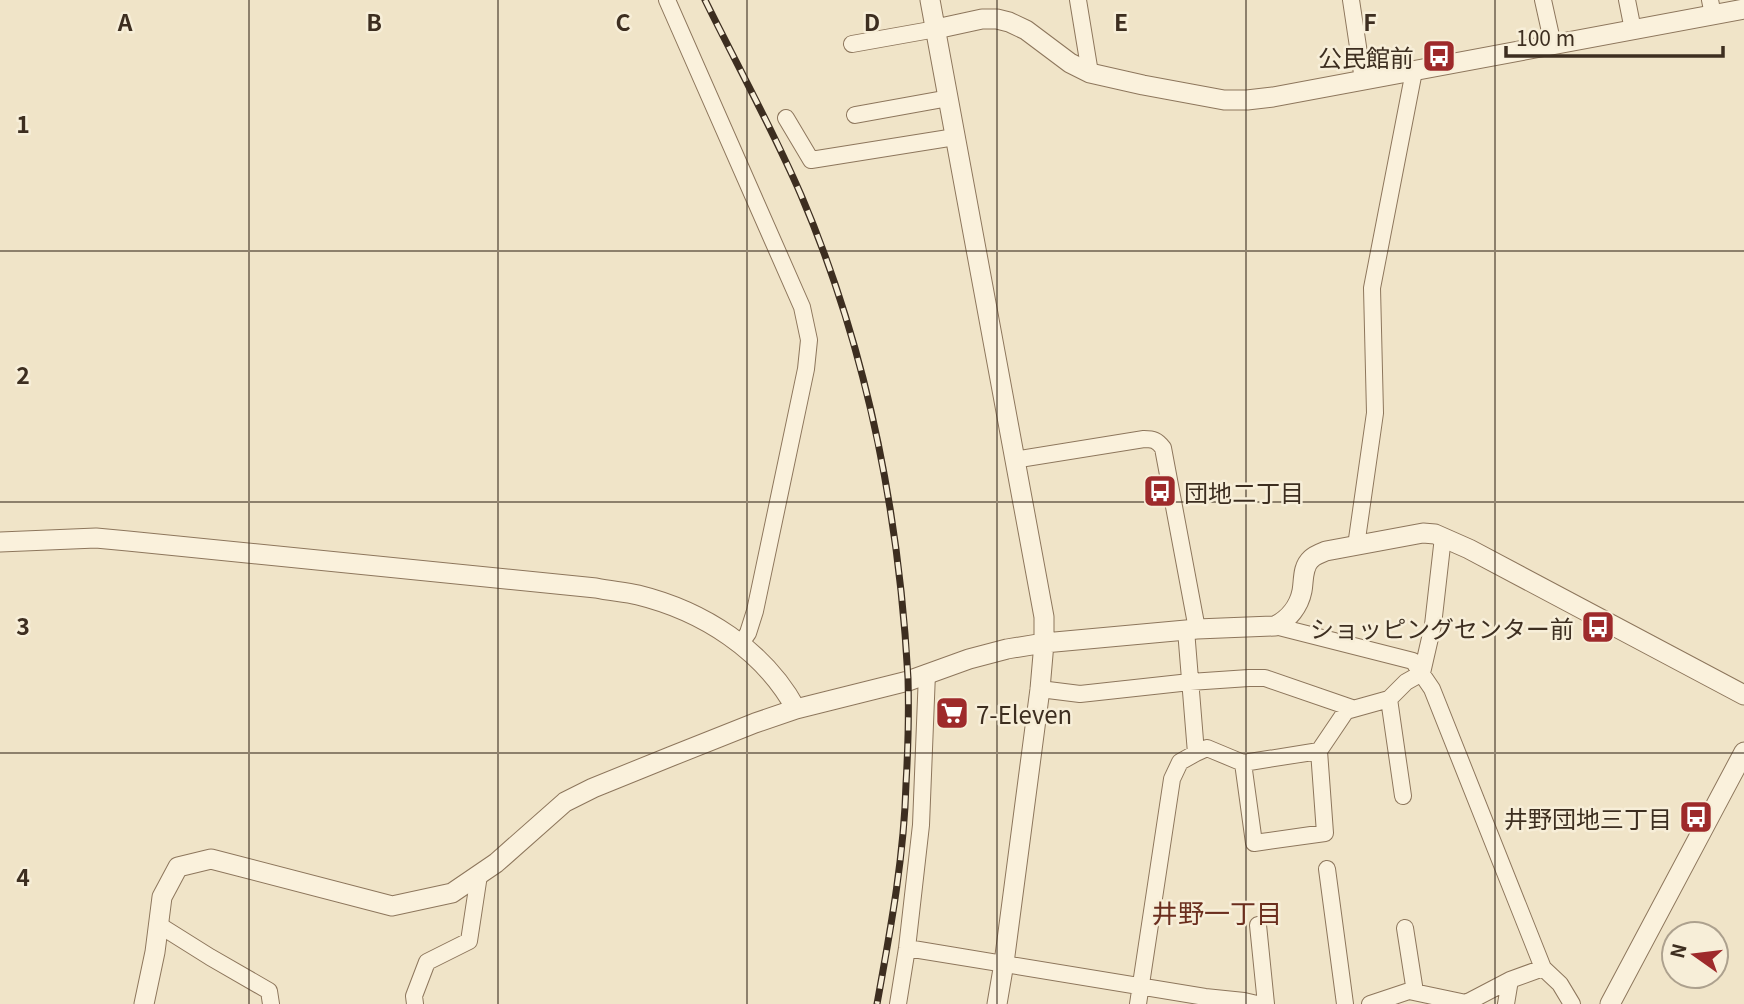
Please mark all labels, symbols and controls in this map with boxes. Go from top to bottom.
text: A [117,4,133,38]
text: B [366,4,382,38]
text: C [615,4,631,38]
text: D [864,4,880,38]
text: E [1114,4,1128,38]
text: F [1363,4,1377,38]
scale bar [1506,14,1723,58]
text: 100 m [1516,22,1575,52]
bus stop icon: 公民館前 [1420,37,1458,75]
place label: 公民館前 [1318,39,1414,74]
text: 1 [16,106,30,140]
text: 2 [16,357,30,391]
bus stop icon: 団地二丁目 [1141,472,1179,510]
place label: 団地二丁目 [1184,474,1304,509]
text: 3 [16,608,30,642]
bus stop icon: ショッピングセンター前 [1579,608,1617,646]
place label: ショッピングセンター前 [1310,610,1574,645]
supermarket icon: 7-Eleven [933,694,971,732]
place label: 7-Eleven [976,696,1072,731]
bus stop icon: 井野団地三丁目 [1677,798,1715,836]
place label: 井野団地三丁目 [1504,800,1672,835]
text: 4 [16,859,30,893]
district label: 井野一丁目 [1152,893,1282,930]
north arrow [1660,920,1730,990]
text: N [1662,940,1692,961]

